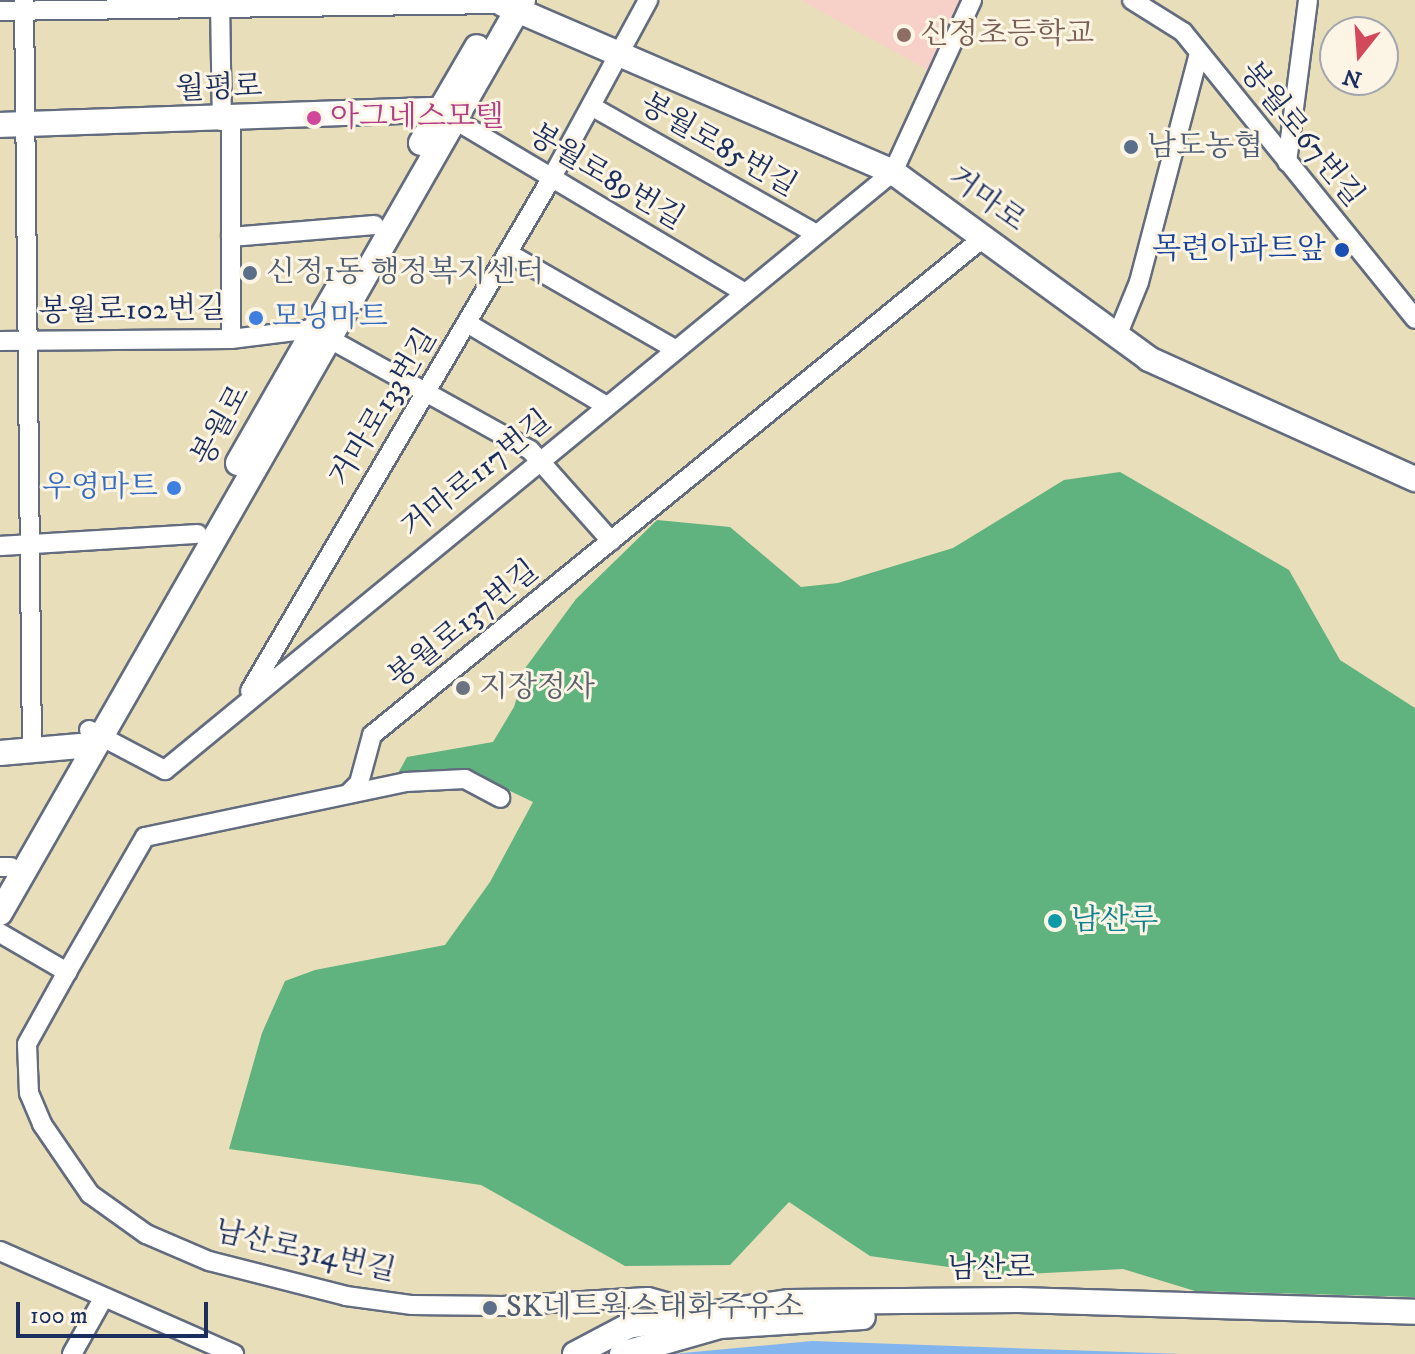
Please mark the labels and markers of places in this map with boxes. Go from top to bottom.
place label: 신정초등학교 [920,17,1094,53]
marker: 신정초등학교 [895,26,913,44]
place label: 아그네스모텔 [330,100,504,136]
marker: 아그네스모텔 [305,109,323,127]
place label: 남도농협 [1147,129,1263,165]
marker: 남도농협 [1122,138,1140,156]
place label: 목련아파트앞 [1152,232,1326,268]
marker: 목련아파트앞 [1333,241,1351,259]
place label: 신정1동 행정복지센터 [266,255,544,291]
marker: 신정1동 행정복지센터 [241,264,259,282]
place label: 모닝마트 [272,300,388,336]
marker: 모닝마트 [247,309,265,327]
place label: 우영마트 [42,470,158,506]
marker: 우영마트 [165,479,183,497]
place label: 지장정사 [479,670,595,706]
marker: 지장정사 [454,679,472,697]
place label: 남산루 [1071,903,1158,939]
marker: 남산루 [1046,912,1064,930]
place label: SK네트웍스태화주유소 [506,1290,804,1326]
marker: SK네트웍스태화주유소 [481,1299,499,1317]

